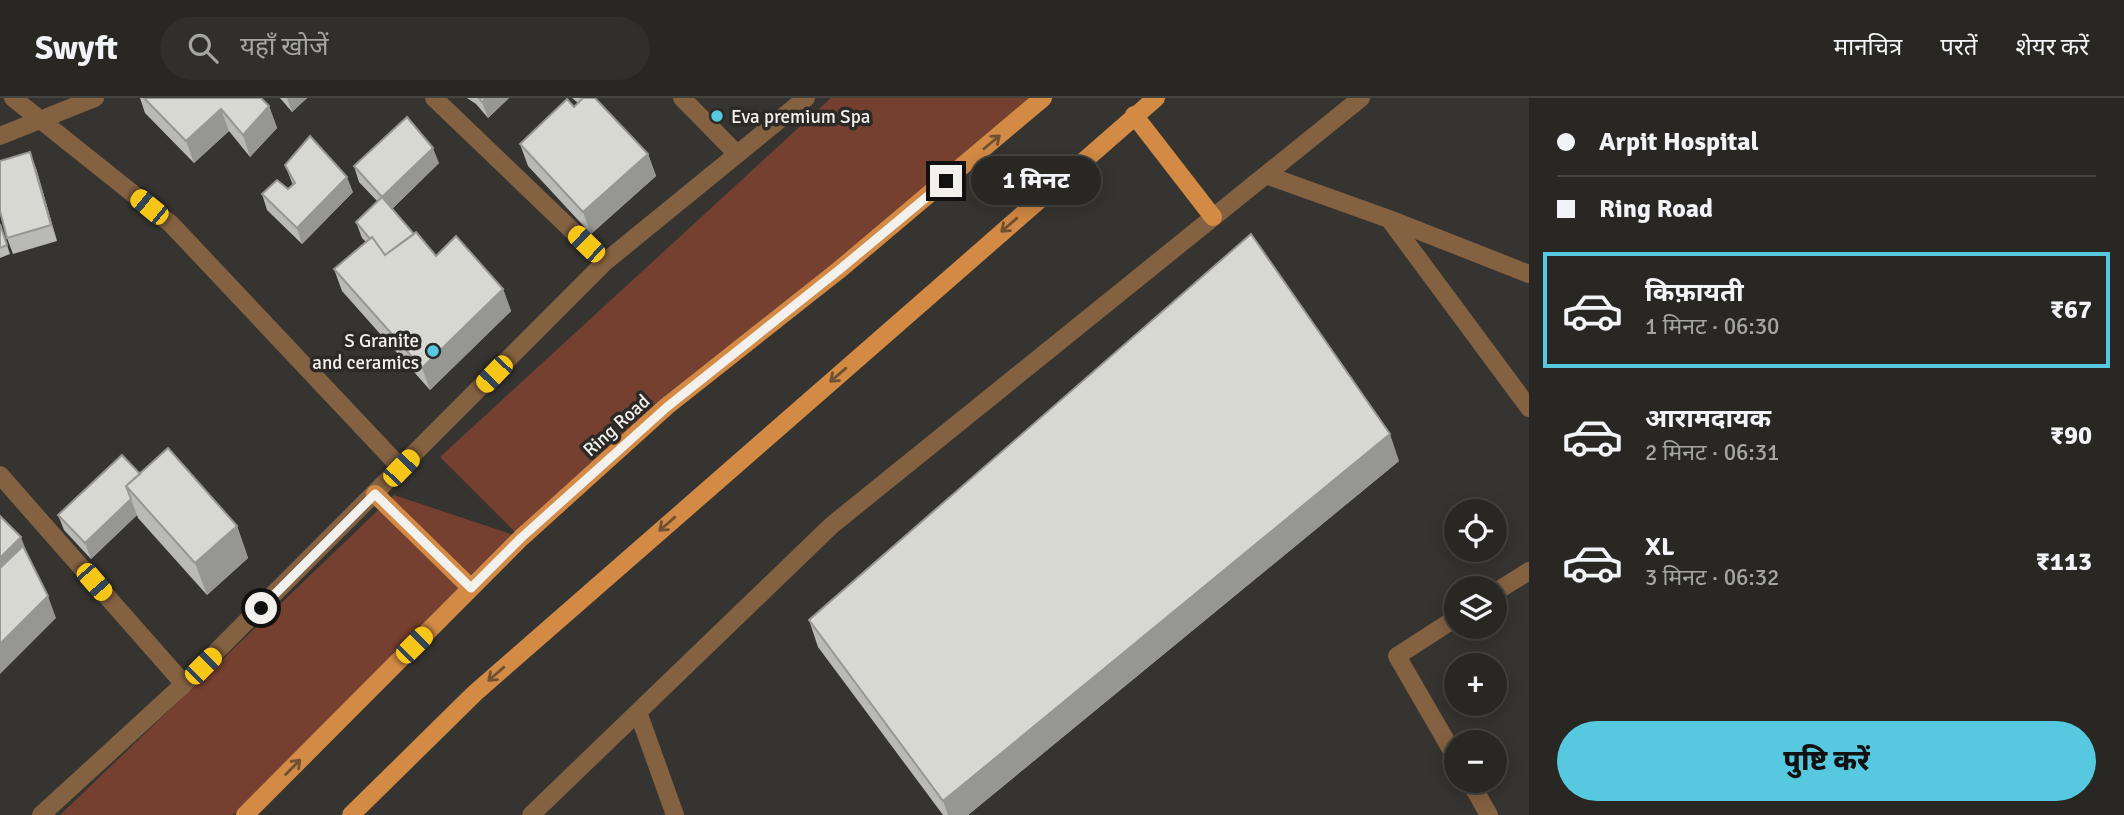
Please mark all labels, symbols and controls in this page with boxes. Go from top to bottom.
search box [160,17,650,80]
text: Swyft [35,28,118,69]
icon: search [184,29,222,67]
text: यहाँ खोजें [240,31,329,63]
text: मानचित्र [1834,32,1902,62]
text: परतें [1940,32,1977,62]
text: शेयर करें [2015,32,2089,62]
place label: Eva premium Spa [731,105,870,129]
marker: Eva premium Spa [709,108,725,124]
text: Arpit Hospital [1599,126,1759,158]
one-way arrow [982,134,1000,150]
callout: 1 मिनट [970,156,1100,206]
route end [930,165,962,197]
text: 1 मिनट [1003,166,1070,195]
car [127,186,172,228]
text: Ring Road [1599,193,1713,225]
one-way arrow [1000,217,1018,233]
car [564,222,609,266]
text: किफ़ायती [1645,277,1744,309]
icon: car [1561,279,1624,342]
text: ₹67 [2050,294,2092,326]
text: 1 मिनट · 06:30 [1645,312,1780,341]
place label: S Granite and ceramics [312,329,419,375]
marker: S Granite and ceramics [425,343,441,359]
car [472,352,517,396]
one-way arrow [829,367,847,383]
street label: Ring Road [578,389,655,462]
text: आरामदायक [1645,403,1771,435]
icon: car [1561,405,1624,468]
text: ₹90 [2050,420,2092,452]
text: 2 मिनट · 06:31 [1645,438,1780,467]
car [379,446,424,490]
map controls [1444,499,1507,793]
button: locate [1444,499,1507,562]
one-way arrow [658,516,676,532]
icon: car [1561,531,1624,594]
text: XL [1645,531,1675,563]
text: ₹113 [2036,546,2092,578]
car [73,559,116,605]
text: 3 मिनट · 06:32 [1645,563,1780,592]
button: layers [1444,576,1507,639]
route start [245,592,277,624]
car [392,623,437,667]
car [181,644,226,688]
button: + [1444,653,1507,716]
one-way arrow [487,666,505,682]
button: पुष्टि करें [1557,721,2096,801]
button: − [1444,730,1507,793]
one-way arrow [284,758,301,775]

